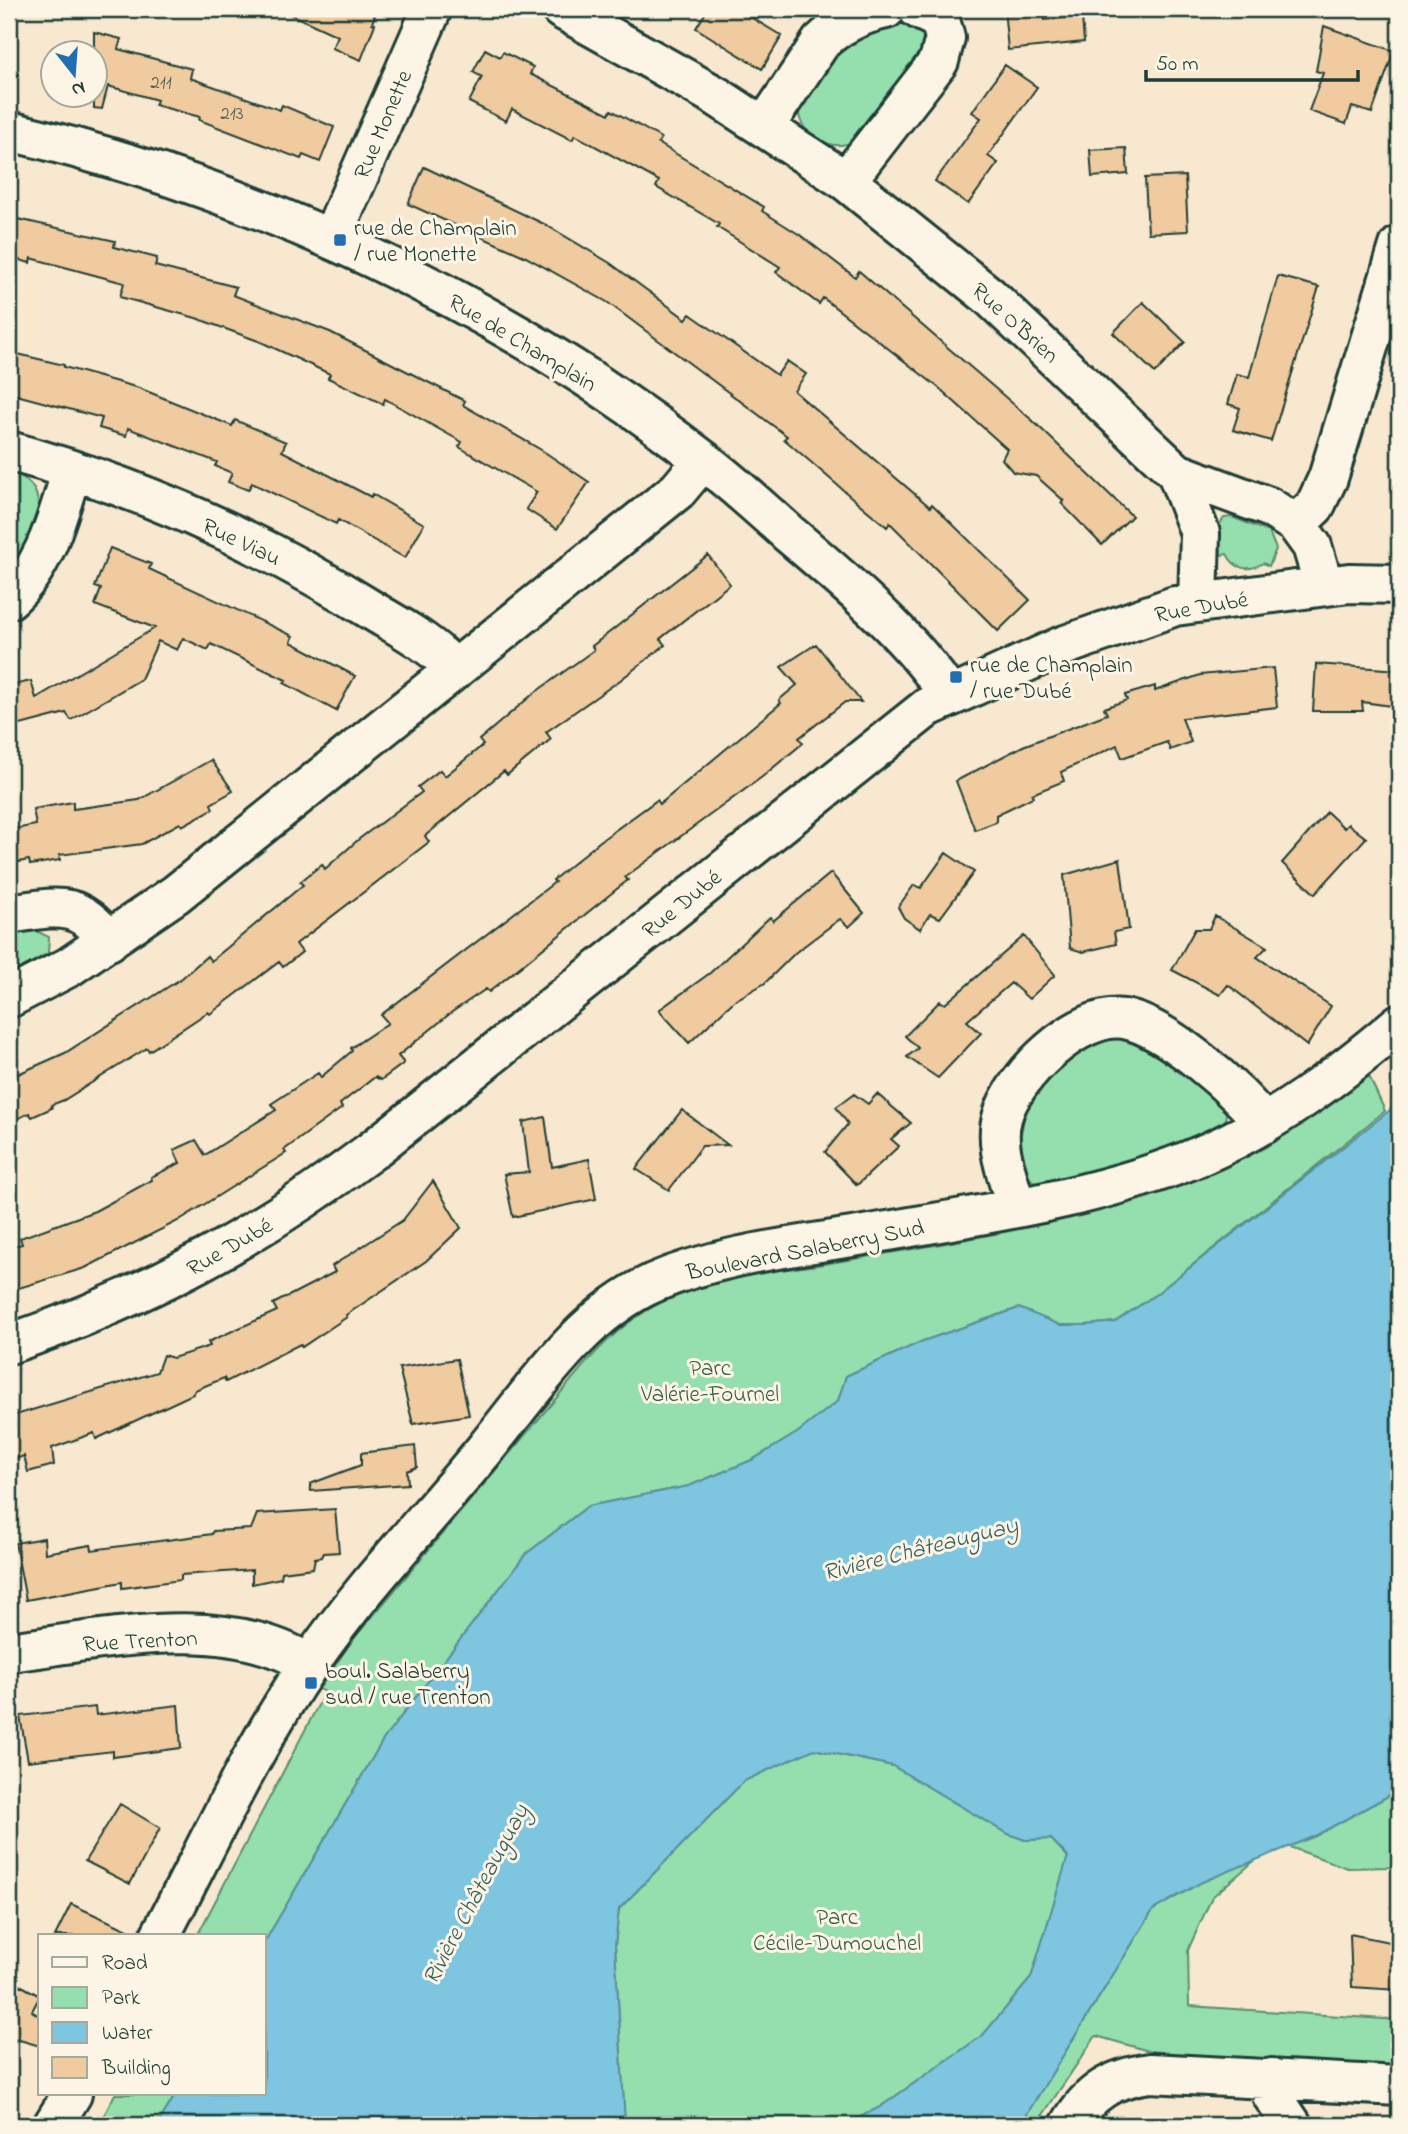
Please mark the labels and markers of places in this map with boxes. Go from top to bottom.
place label: rue de Champlain / rue Monette [354,213,517,272]
marker: rue de Champlain / rue Monette [332,232,348,248]
place label: rue de Champlain / rue Dubé [970,650,1133,709]
marker: rue de Champlain / rue Dubé [948,669,964,685]
place label: boul. Salaberry sud / rue Trenton [325,1656,491,1715]
marker: boul. Salaberry sud / rue Trenton [303,1675,319,1691]

